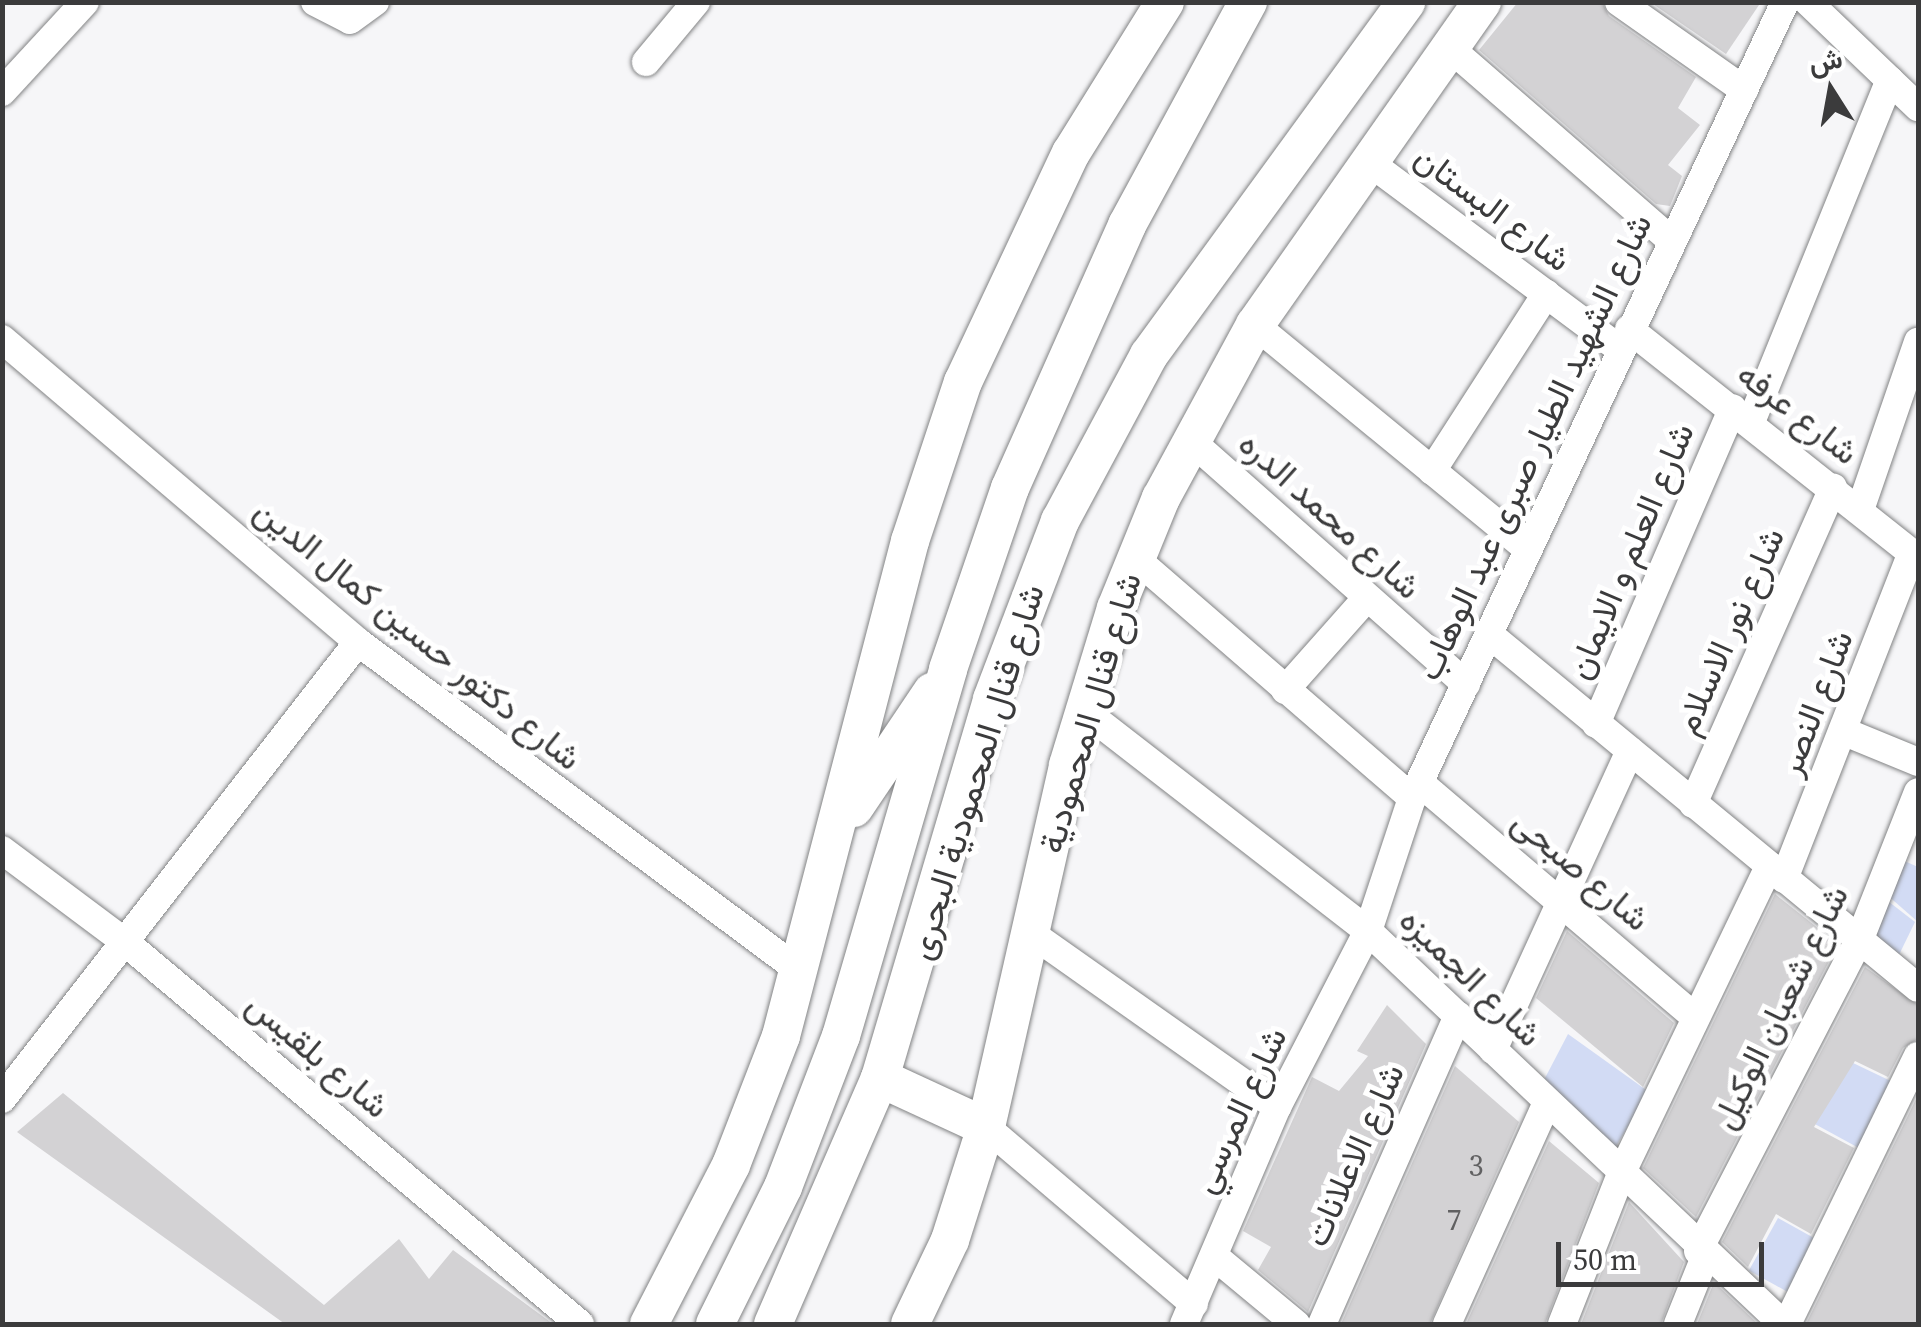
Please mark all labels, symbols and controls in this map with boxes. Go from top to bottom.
text: ش [1805,39,1845,82]
north arrow [1781,40,1881,140]
street label: شارع البستان [1407,136,1579,280]
street label: شارع الشهيد الطيار صبرى عبد الوهاب [1407,207,1661,687]
street label: شارع عرفه [1729,353,1867,473]
street label: شارع العلم و الايمان [1557,417,1703,685]
street label: شارع محمد الدره [1230,422,1430,608]
street label: شارع دكتور حسين كمال الدين [246,489,590,779]
street label: شارع نور الاسلام [1665,521,1793,741]
street label: شارع قنال المحمودية [1030,568,1150,858]
street label: شارع قنال المحمودية البحرى [899,579,1053,965]
street label: شارع النصر [1768,624,1862,782]
street label: شارع صبحى [1504,800,1658,940]
street label: شارع شعبان الوكيل [1703,878,1857,1136]
street label: شارع الجميزه [1391,899,1551,1055]
street label: شارع بلقيس [238,983,398,1127]
street label: شارع المرسي [1182,1021,1296,1199]
street label: شارع الاعلانات [1295,1057,1413,1253]
house number: 3 [1469,1148,1483,1184]
house number: 7 [1447,1202,1461,1238]
scale bar [1561,1222,1768,1284]
text: 50 m [1573,1239,1637,1280]

